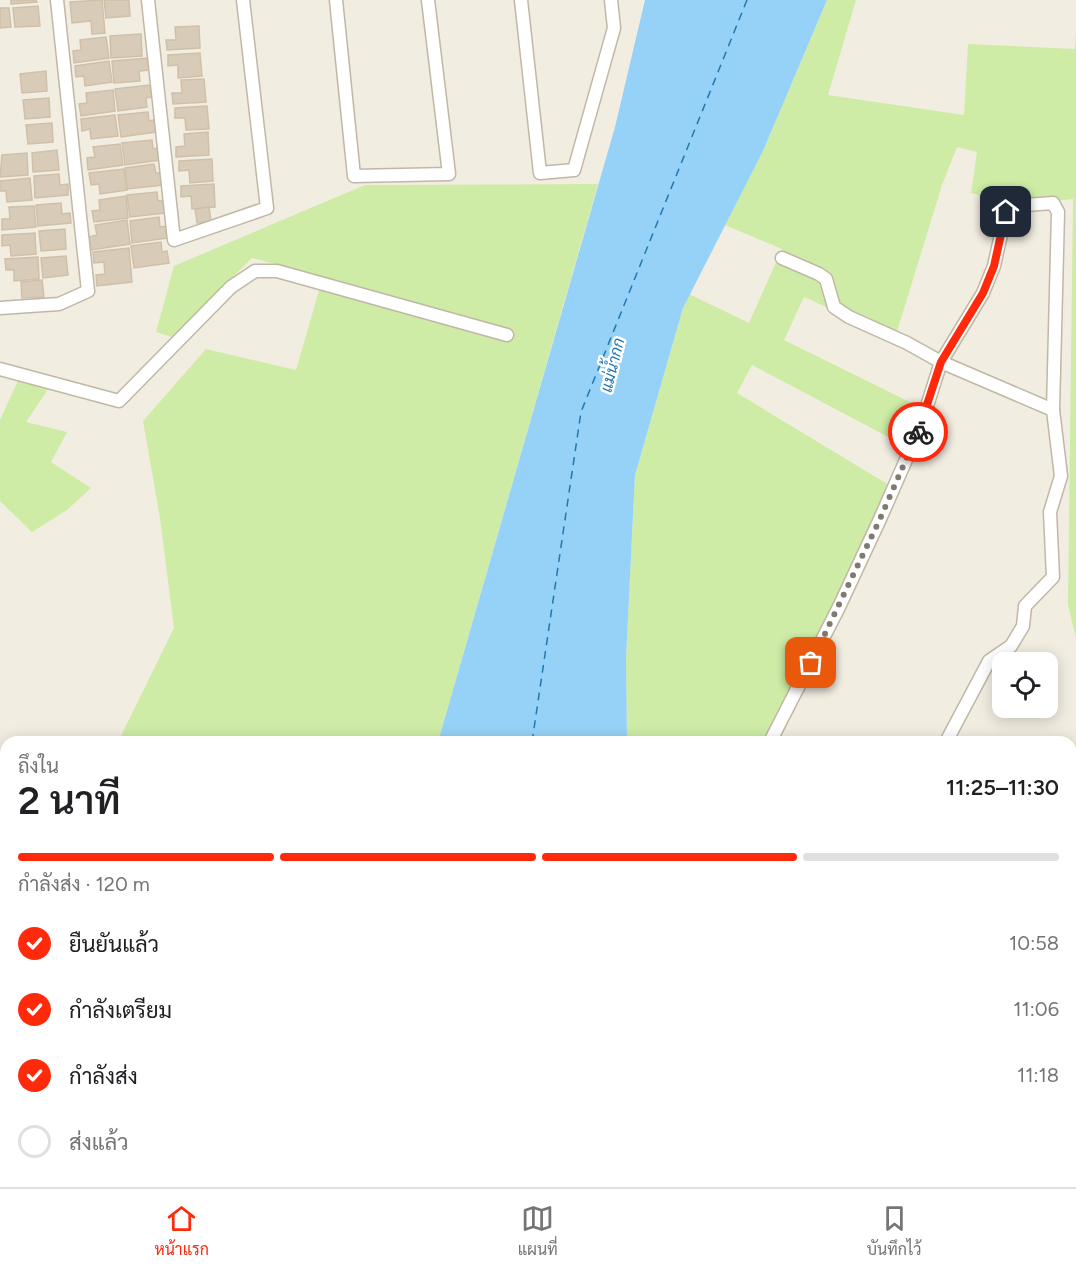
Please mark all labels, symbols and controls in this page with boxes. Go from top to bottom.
pin [980,186,1031,237]
icon: home [989,195,1022,228]
water label: แม่น้ำกก [592,335,628,394]
courier [888,402,948,462]
icon: bike [902,416,935,449]
pin [785,637,836,688]
icon: bag [794,646,827,679]
map controls [992,652,1058,718]
button: locate [992,652,1058,718]
text: ถึงใน [18,754,59,778]
text: 11:25–11:30 [946,774,1059,801]
text: 2 นาที [18,777,121,824]
text: กำลังส่ง · 120 m [18,872,150,896]
icon: check [18,927,51,960]
text: ยืนยันแล้ว [69,931,159,958]
text: 10:58 [1009,931,1059,955]
icon: check [18,993,51,1026]
text: กำลังเตรียม [69,997,172,1024]
text: 11:06 [1013,997,1059,1021]
icon: check [18,1059,51,1092]
text: กำลังส่ง [69,1063,138,1090]
text: 11:18 [1017,1063,1059,1087]
text: ส่งแล้ว [69,1129,129,1156]
tab: หน้าแรก [155,1202,209,1259]
tab: แผนที่ [518,1202,558,1259]
tab: บันทึกไว้ [867,1202,921,1259]

